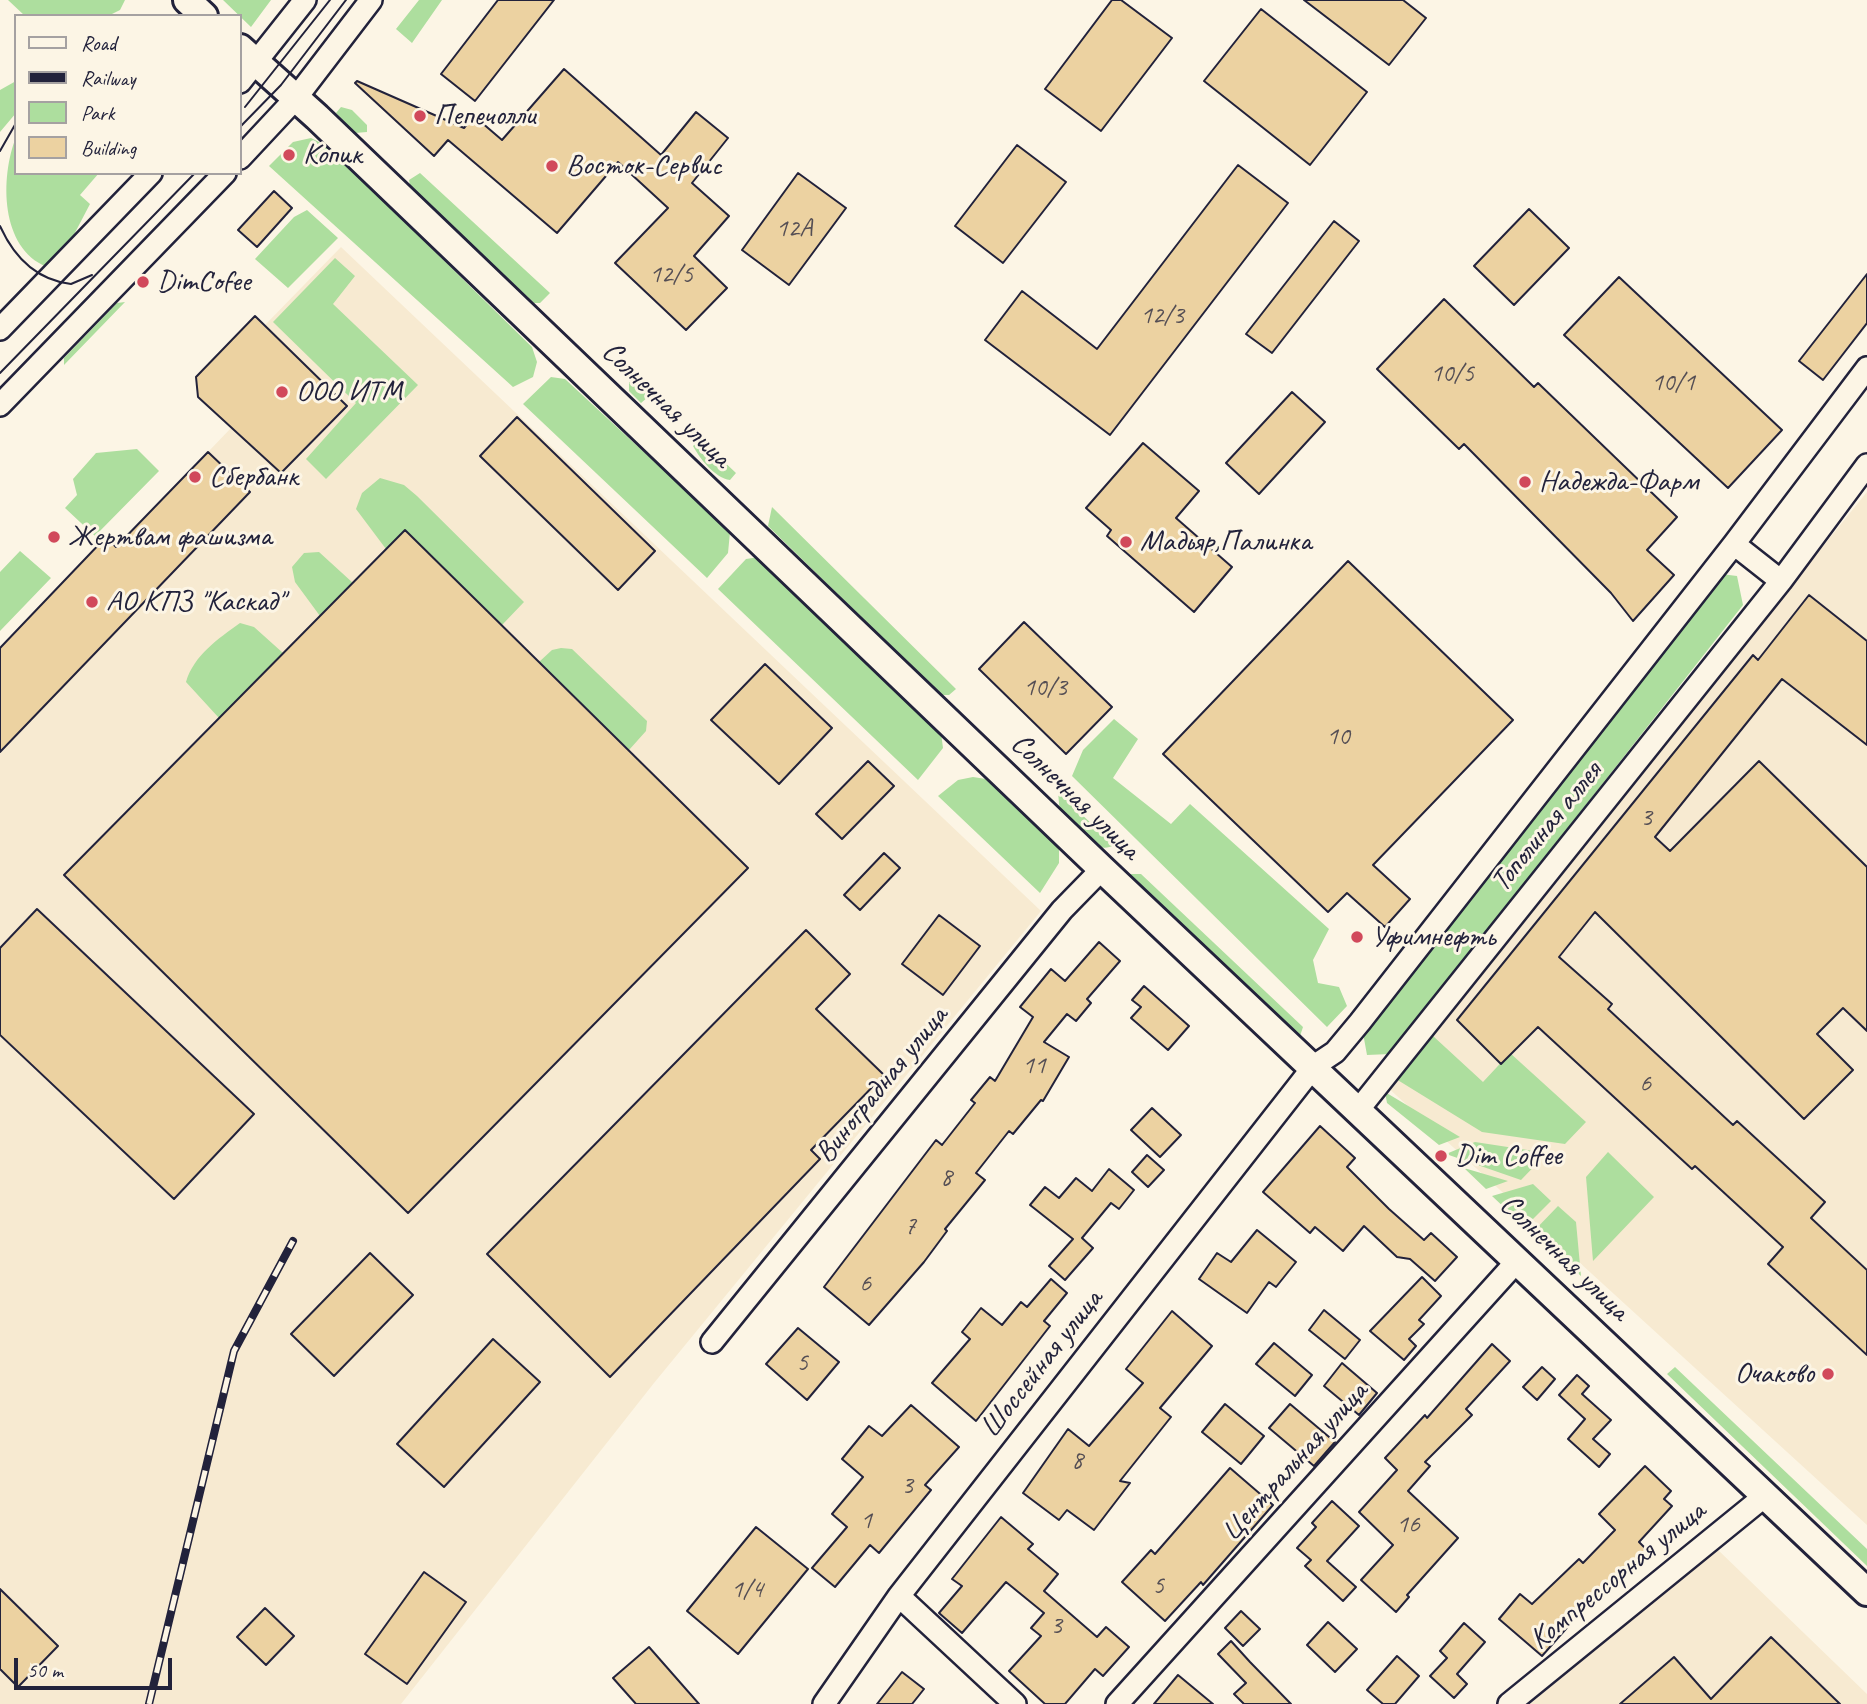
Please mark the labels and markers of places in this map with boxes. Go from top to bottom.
place label: Пепечолли [434,98,536,134]
marker: Пепечолли [412,108,428,124]
place label: Копик [303,137,362,173]
marker: Копик [281,147,297,163]
place label: Восток-Сервис [566,148,722,184]
marker: Восток-Сервис [544,158,560,174]
place label: DimCofee [157,264,250,300]
marker: DimCofee [135,274,151,290]
place label: ООО ИТМ [296,374,402,410]
marker: ООО ИТМ [274,384,290,400]
place label: Сбербанк [209,459,298,495]
place label: Надежда-Фарм [1539,464,1698,500]
marker: Сбербанк [187,469,203,485]
marker: Надежда-Фарм [1517,474,1533,490]
place label: Жертвам фашизма [68,519,272,555]
place label: Мадьяр,Палинка [1140,524,1311,560]
marker: Жертвам фашизма [46,529,62,545]
marker: Мадьяр,Палинка [1118,534,1134,550]
place label: АО КПЗ "Каскад" [106,584,284,620]
marker: АО КПЗ "Каскад" [84,594,100,610]
place label: Уфимнефть [1371,919,1495,955]
marker: Уфимнефть [1349,929,1365,945]
place label: Dim Coffee [1455,1138,1562,1174]
marker: Dim Coffee [1433,1148,1449,1164]
place label: Очаково [1735,1356,1814,1392]
marker: Очаково [1820,1366,1836,1382]

